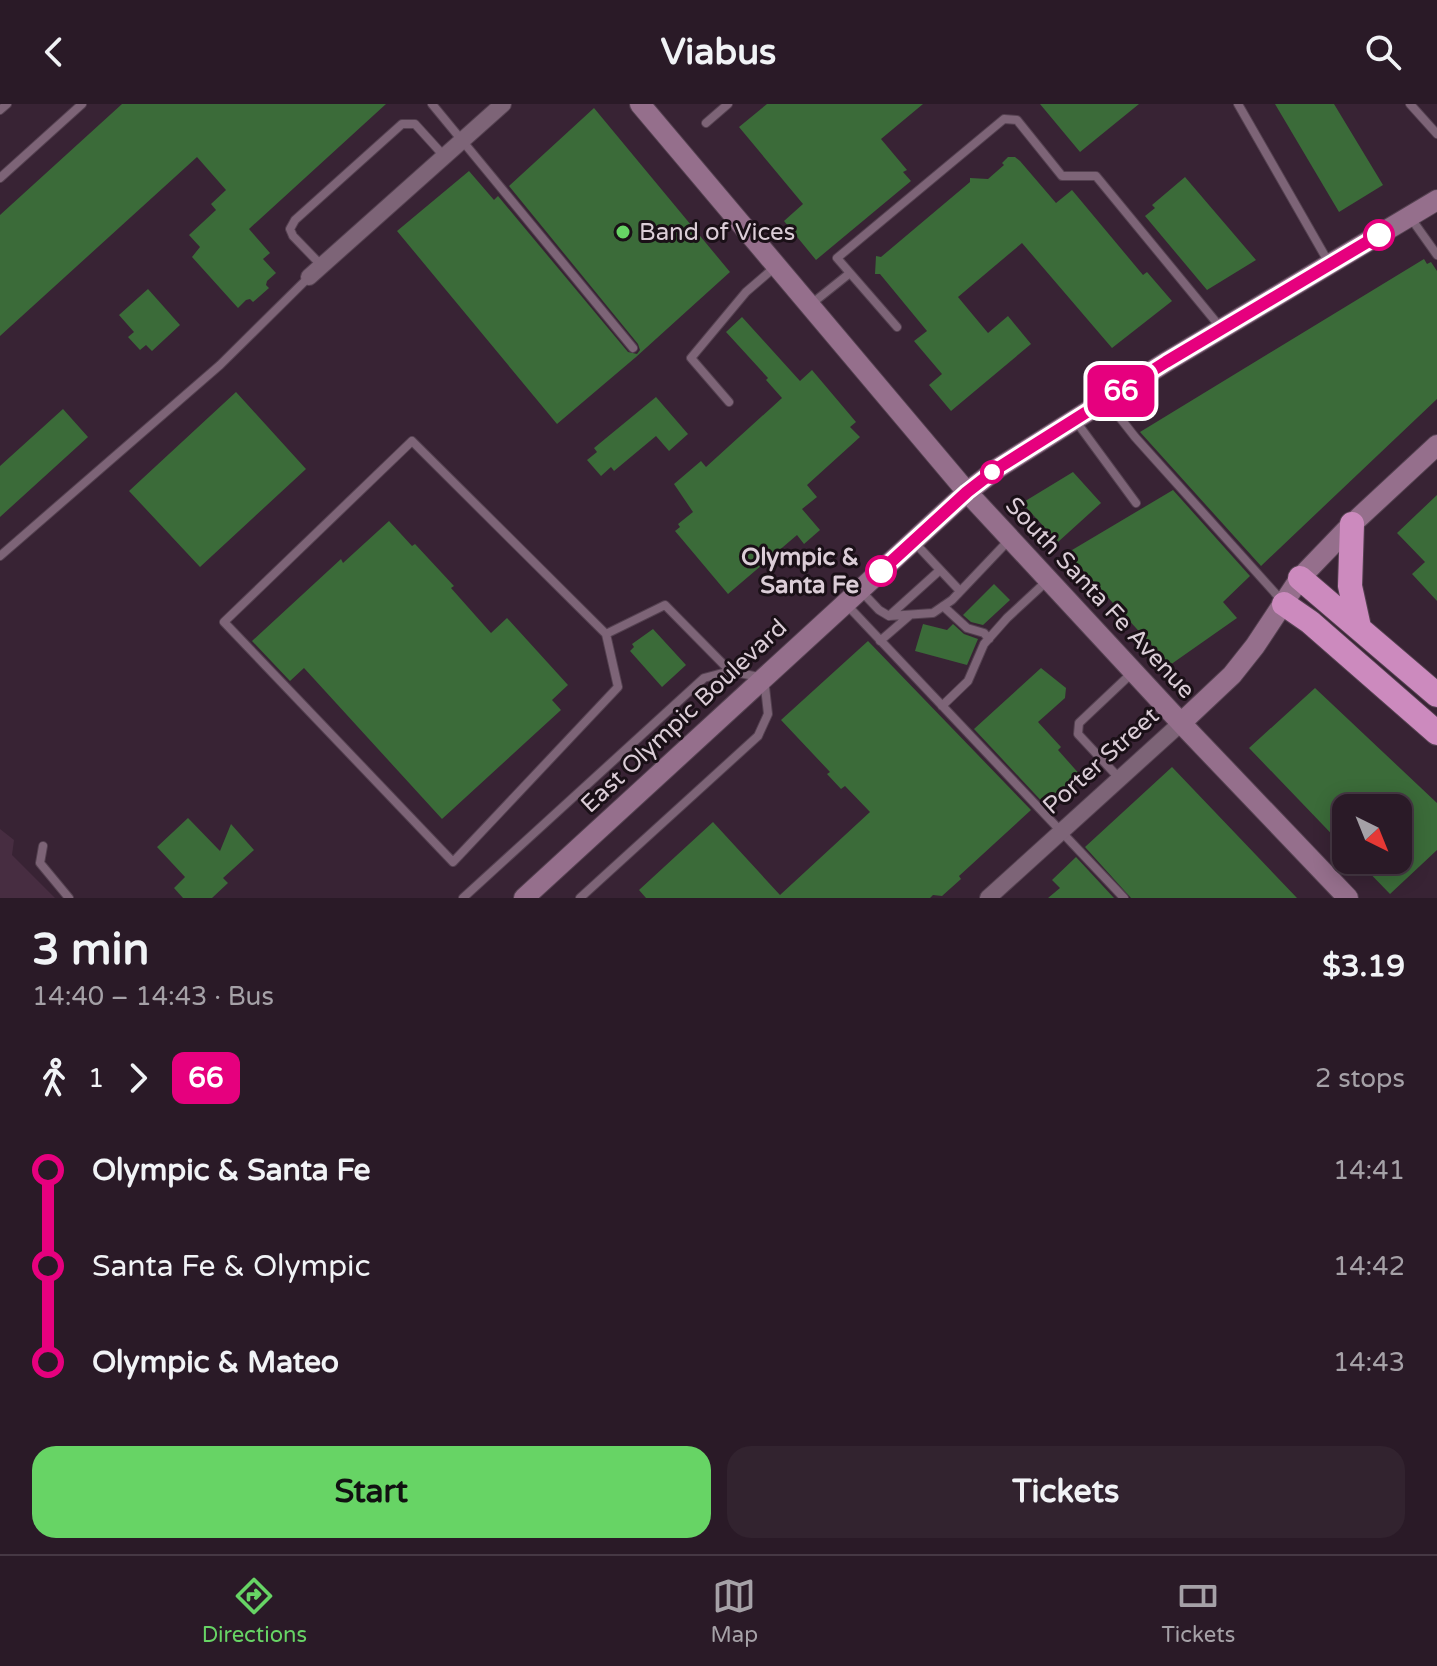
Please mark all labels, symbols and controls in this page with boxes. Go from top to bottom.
icon: back [32,30,76,74]
icon: search [1361,30,1405,74]
text: Viabus [661,31,776,74]
place label: Band of Vices [639,218,795,247]
unlabelled marker [1364,220,1394,250]
marker: Band of Vices [614,223,632,241]
line badge: 66 [1085,365,1157,417]
text: 66 [1103,374,1139,408]
unlabelled marker [981,461,1003,483]
street label: South Santa Fe Avenue [999,491,1201,705]
place label: Olympic & Santa Fe [741,543,859,600]
marker: Olympic & Santa Fe [866,556,896,586]
street label: East Olympic Boulevard [575,613,793,819]
street label: Porter Street [1037,701,1165,821]
north arrow [1332,794,1412,874]
map controls [1332,794,1412,874]
text: 3 min [32,924,149,977]
text: $3.19 [1322,948,1405,985]
text: 14:40 – 14:43 · Bus [32,981,274,1012]
icon: walk [32,1056,76,1100]
icon: forward [116,1056,160,1100]
text: 66 [188,1061,224,1095]
text: 1 [88,1063,104,1094]
text: 2 stops [1315,1063,1405,1094]
text: Olympic & Santa Fe [92,1152,371,1189]
text: 14:41 [1333,1155,1405,1186]
text: Santa Fe & Olympic [92,1248,371,1285]
text: 14:42 [1333,1251,1405,1282]
text: Olympic & Mateo [92,1344,339,1381]
text: 14:43 [1333,1347,1405,1378]
button: Start [32,1446,711,1538]
button: Tickets [727,1446,1405,1538]
tab: Directions [202,1574,307,1648]
tab: Map [711,1574,758,1648]
tab: Tickets [1162,1574,1235,1648]

